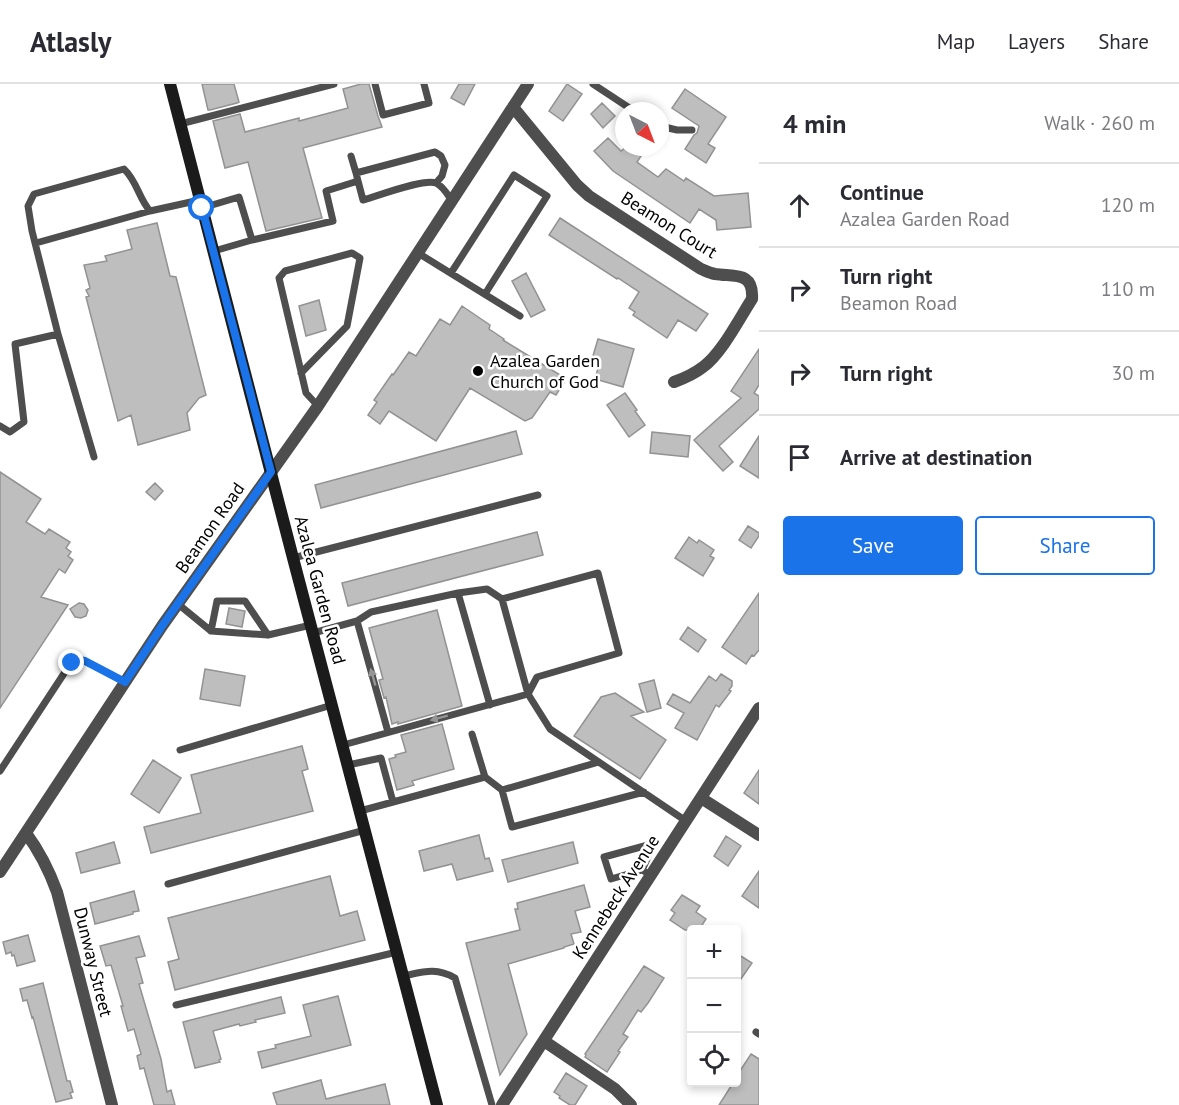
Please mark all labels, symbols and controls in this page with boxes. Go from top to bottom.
text: Atlasly [30,23,112,60]
text: Map [937,28,975,55]
text: Layers [1008,28,1065,55]
text: Share [1098,28,1149,55]
north arrow [615,102,669,156]
text: 4 min [783,107,846,140]
text: Walk · 260 m [1044,110,1155,136]
text: Continue [840,178,924,206]
street label: Beamon Court [617,186,722,263]
icon: ahead [783,189,816,222]
text: 120 m [1101,192,1155,218]
route start [188,194,214,220]
text: Azalea Garden Road [840,206,1010,232]
text: Turn right [840,262,932,290]
icon: right [783,273,816,306]
text: 110 m [1101,276,1155,302]
text: Beamon Road [840,290,957,316]
place label: Azalea Garden Church of God [490,349,600,393]
icon: right [783,357,816,390]
text: Turn right [840,359,932,387]
text: 30 m [1112,360,1155,386]
marker: Azalea Garden Church of God [471,364,485,378]
icon: arrive [783,441,816,474]
text: Arrive at destination [840,443,1032,471]
street label: Beamon Road [170,478,249,578]
street label: Azalea Garden Road [290,513,351,667]
button: Save [783,516,963,575]
button: Share [975,516,1155,575]
route end [58,649,84,675]
one-way arrow [368,668,377,686]
one-way arrow [430,714,448,724]
street label: Kennebeck Avenue [567,830,664,963]
street label: Dunway Street [69,905,118,1019]
map controls [687,925,741,1087]
button: + [687,925,741,979]
button: − [687,979,741,1033]
button: locate [687,1033,741,1087]

